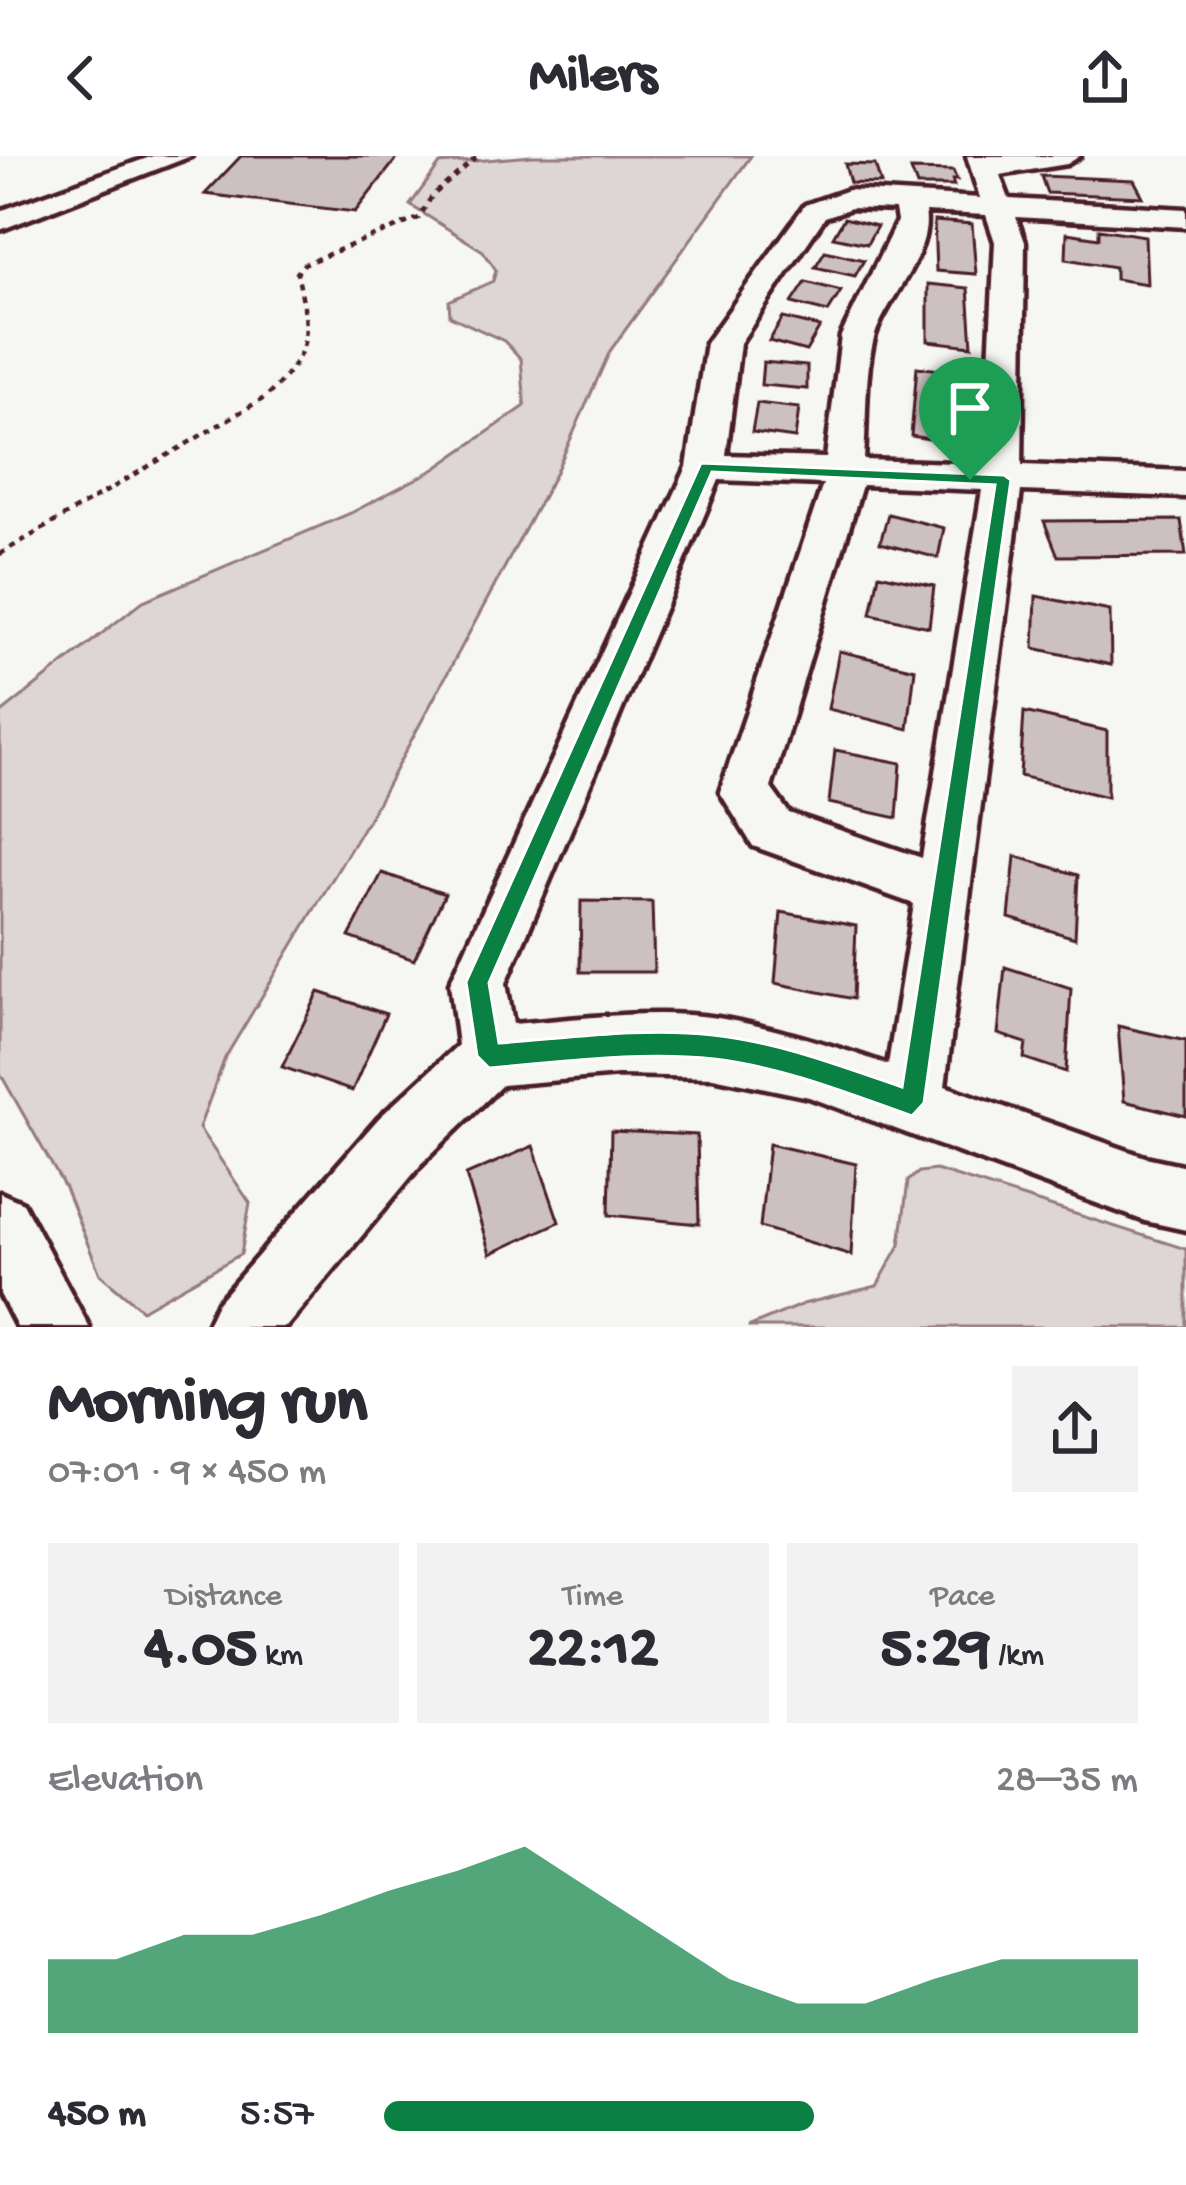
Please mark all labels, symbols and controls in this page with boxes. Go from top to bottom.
icon: back [48,45,114,111]
icon: share [1072,45,1138,111]
text: Milers [529,46,657,110]
pin [919,357,1021,480]
icon: arrive [937,375,1003,441]
button: share [1012,1366,1138,1492]
text: Morning run [48,1367,367,1445]
text: 07:01 · 9 × 450 m [48,1451,326,1497]
text: Distance [165,1579,282,1617]
text: Time [563,1579,623,1617]
text: Pace [930,1579,995,1617]
text: 4.05 [144,1617,257,1687]
text: 22:12 [527,1617,659,1687]
text: 5:29 [880,1617,990,1687]
text: km [257,1638,303,1676]
text: /km [990,1638,1044,1676]
text: Elevation [48,1759,203,1805]
text: 28–35 m [996,1759,1138,1805]
text: 450 m [48,2093,146,2139]
text: 5:57 [240,2093,314,2139]

